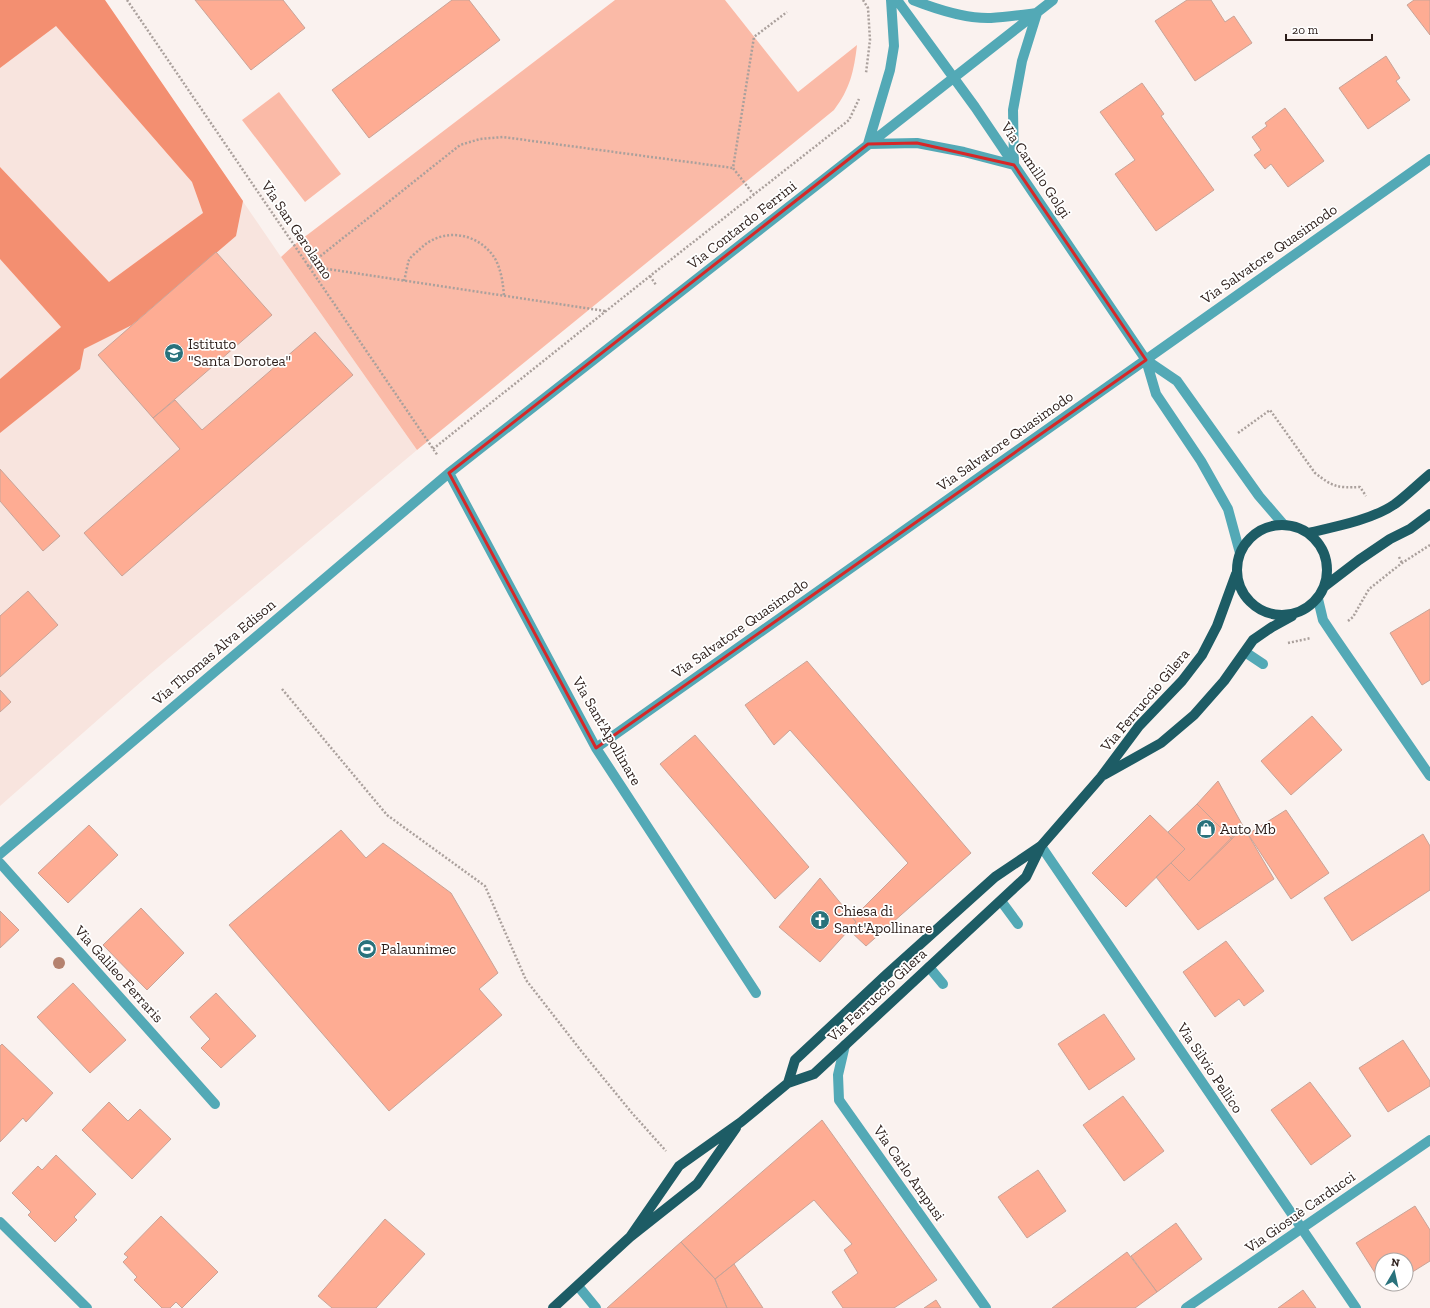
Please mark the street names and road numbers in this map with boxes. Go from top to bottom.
street label: Via Camillo Golgi [997,118,1075,221]
street label: Via San Gerolamo [257,177,337,283]
street label: Via Contardo Ferrini [683,177,800,274]
street label: Via Salvatore Quasimodo [1197,200,1341,308]
street label: Via Salvatore Quasimodo [933,387,1077,495]
street label: Via Salvatore Quasimodo [668,574,812,682]
street label: Via Thomas Alva Edison [148,595,279,709]
street label: Via Ferruccio Gilera [1096,645,1193,756]
street label: Via Sant'Apollinare [568,673,645,789]
street label: Via Galileo Ferraris [70,921,167,1026]
street label: Via Ferruccio Gilera [823,945,930,1046]
street label: Via Silvio Pellico [1173,1018,1247,1117]
street label: Via Carlo Ampusi [869,1121,949,1224]
street label: Via Giosuè Carducci [1241,1167,1358,1257]

